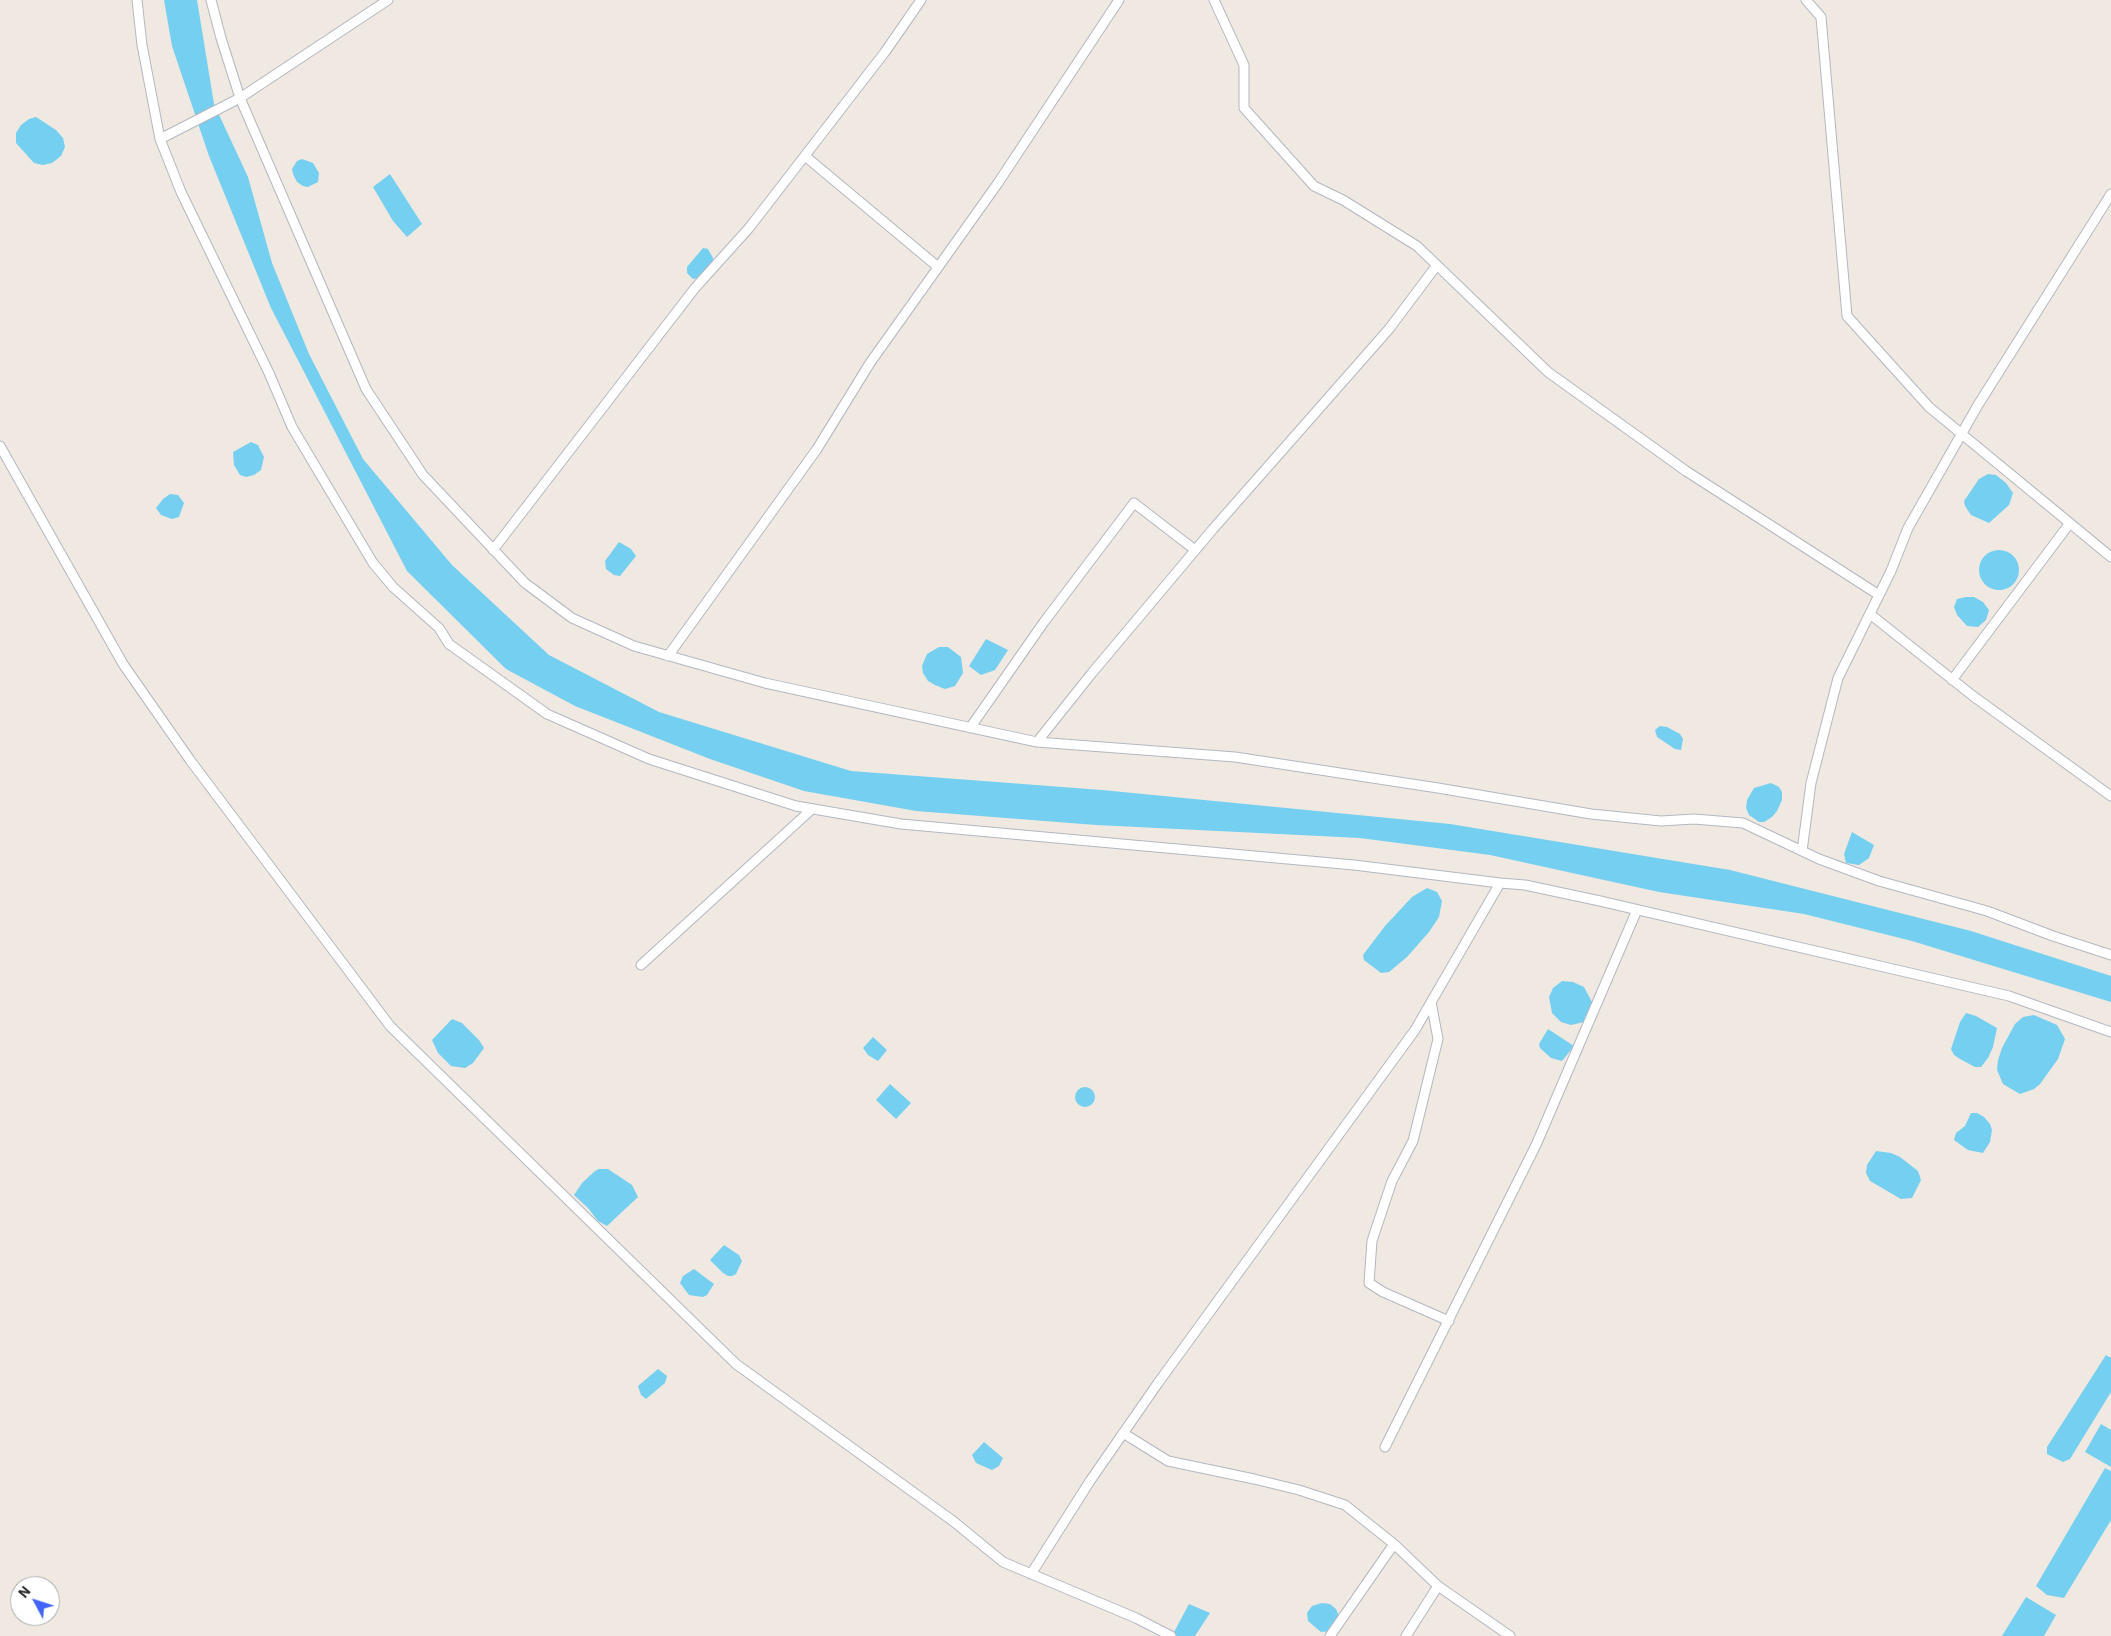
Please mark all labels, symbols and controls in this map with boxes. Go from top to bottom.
north arrow [10,1576,60,1626]
text: N [14,1582,34,1602]

